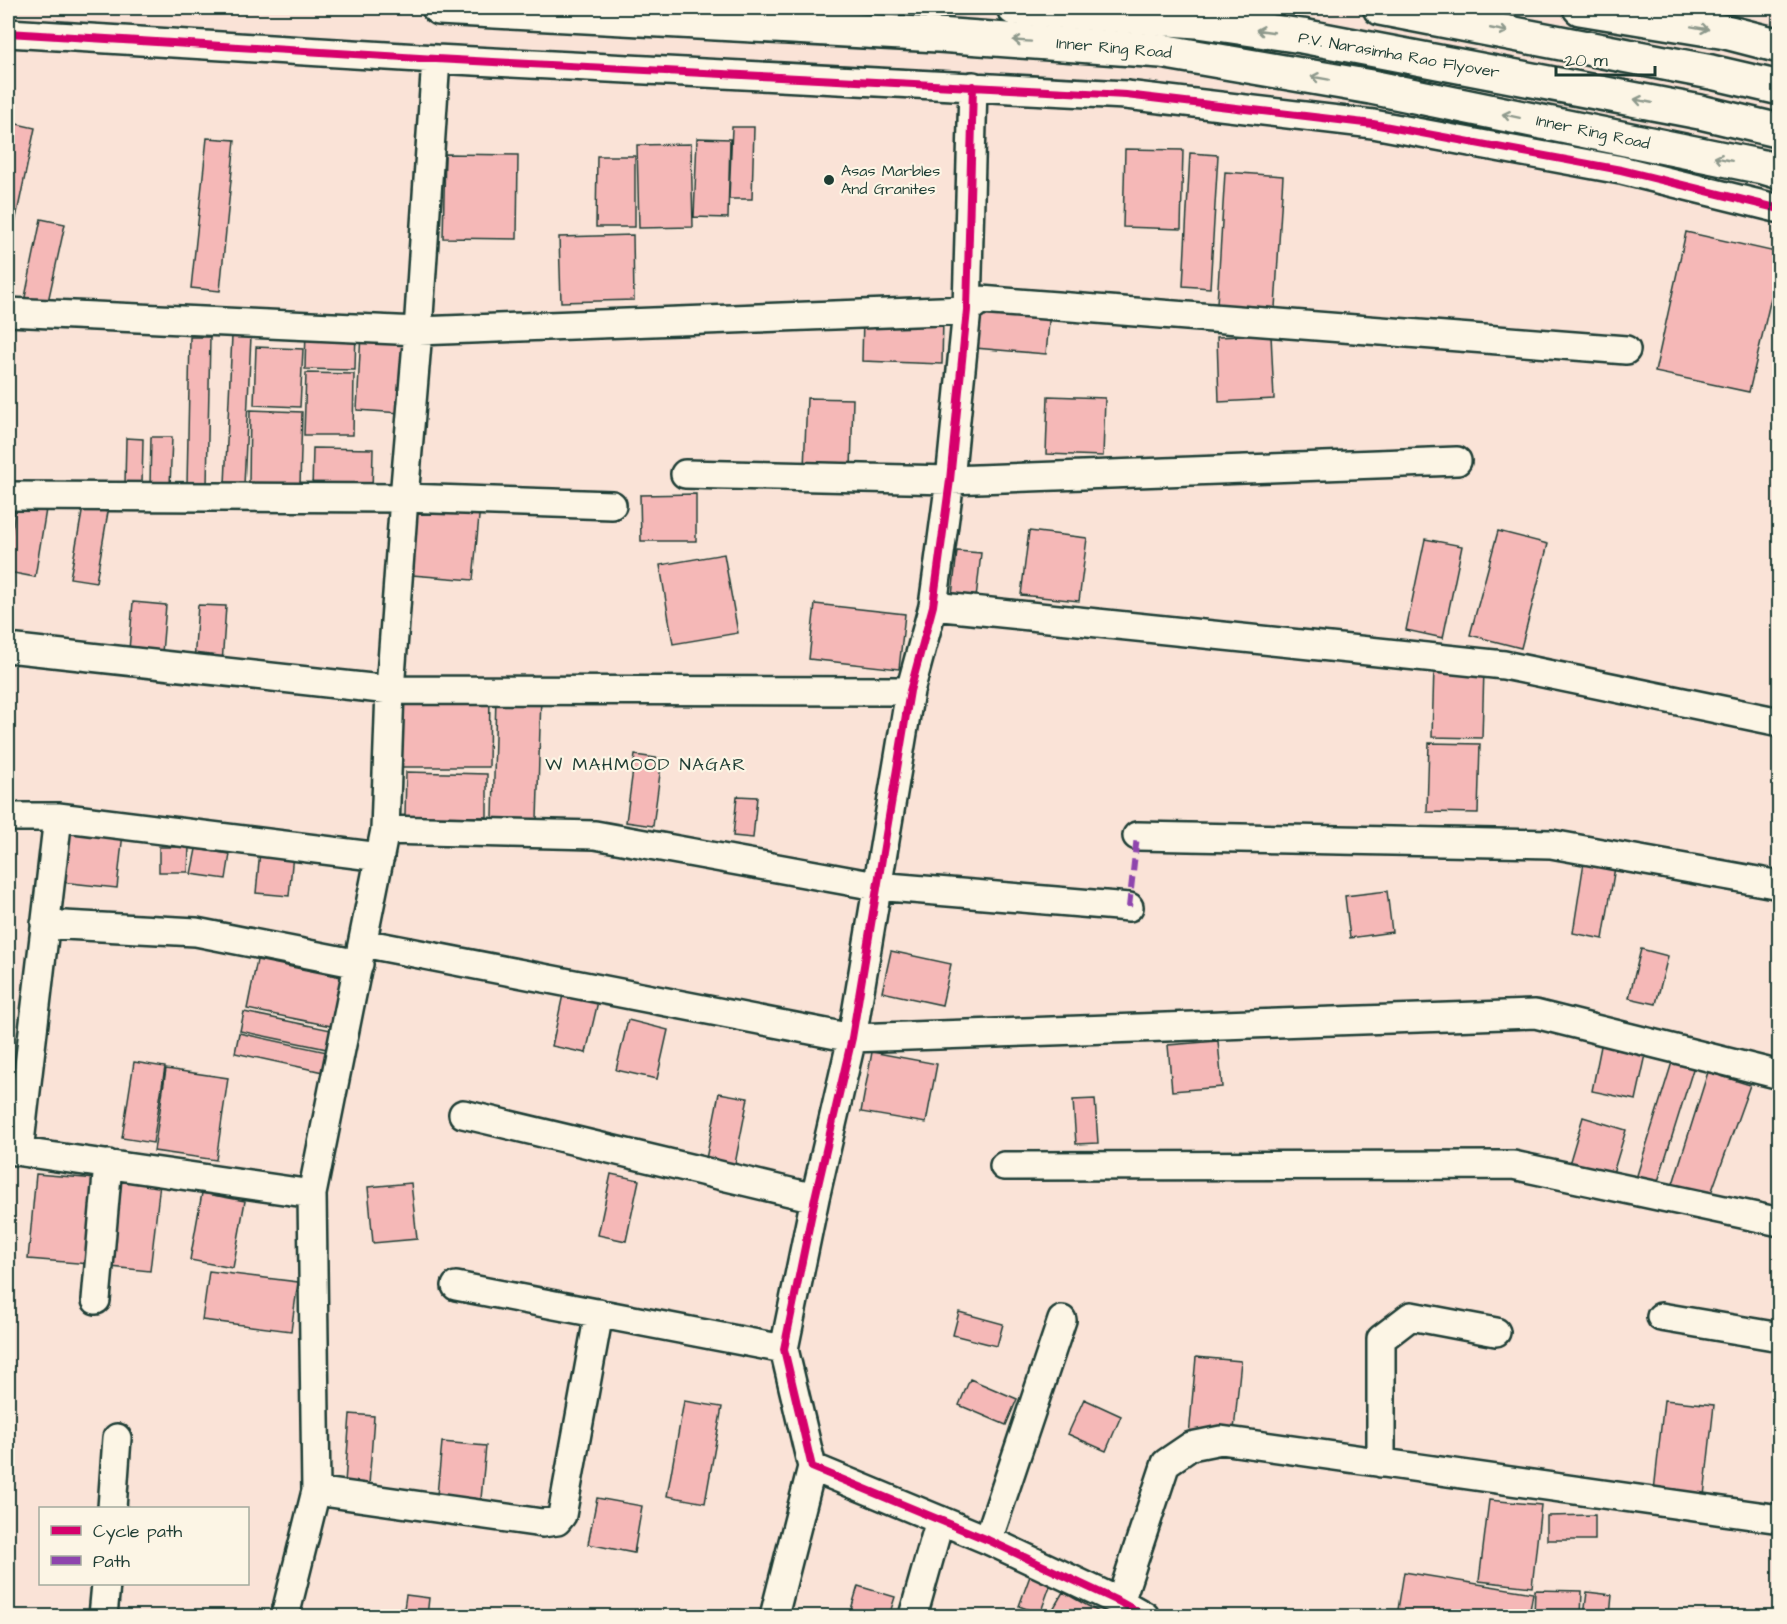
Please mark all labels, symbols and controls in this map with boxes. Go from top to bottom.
one-way arrow [1690,23,1709,34]
one-way arrow [1256,25,1275,36]
one-way arrow [1489,25,1508,36]
street label: P.V. Narasimha Rao Flyover [1297,26,1501,85]
street label: Inner Ring Road [1055,32,1173,65]
one-way arrow [1013,35,1033,46]
scale bar [1556,39,1655,77]
text: 20 m [1565,48,1608,73]
one-way arrow [1310,72,1330,83]
one-way arrow [1633,95,1653,106]
one-way arrow [1502,109,1521,121]
street label: Inner Ring Road [1534,109,1652,156]
one-way arrow [1713,153,1733,164]
place label: Asas Marbles And Granites [841,160,940,200]
marker: Asas Marbles And Granites [822,173,836,187]
district label: W MAHMOOD NAGAR [545,752,747,777]
legend [39,1507,249,1585]
text: Cycle path [93,1519,182,1545]
text: Path [93,1549,130,1574]

